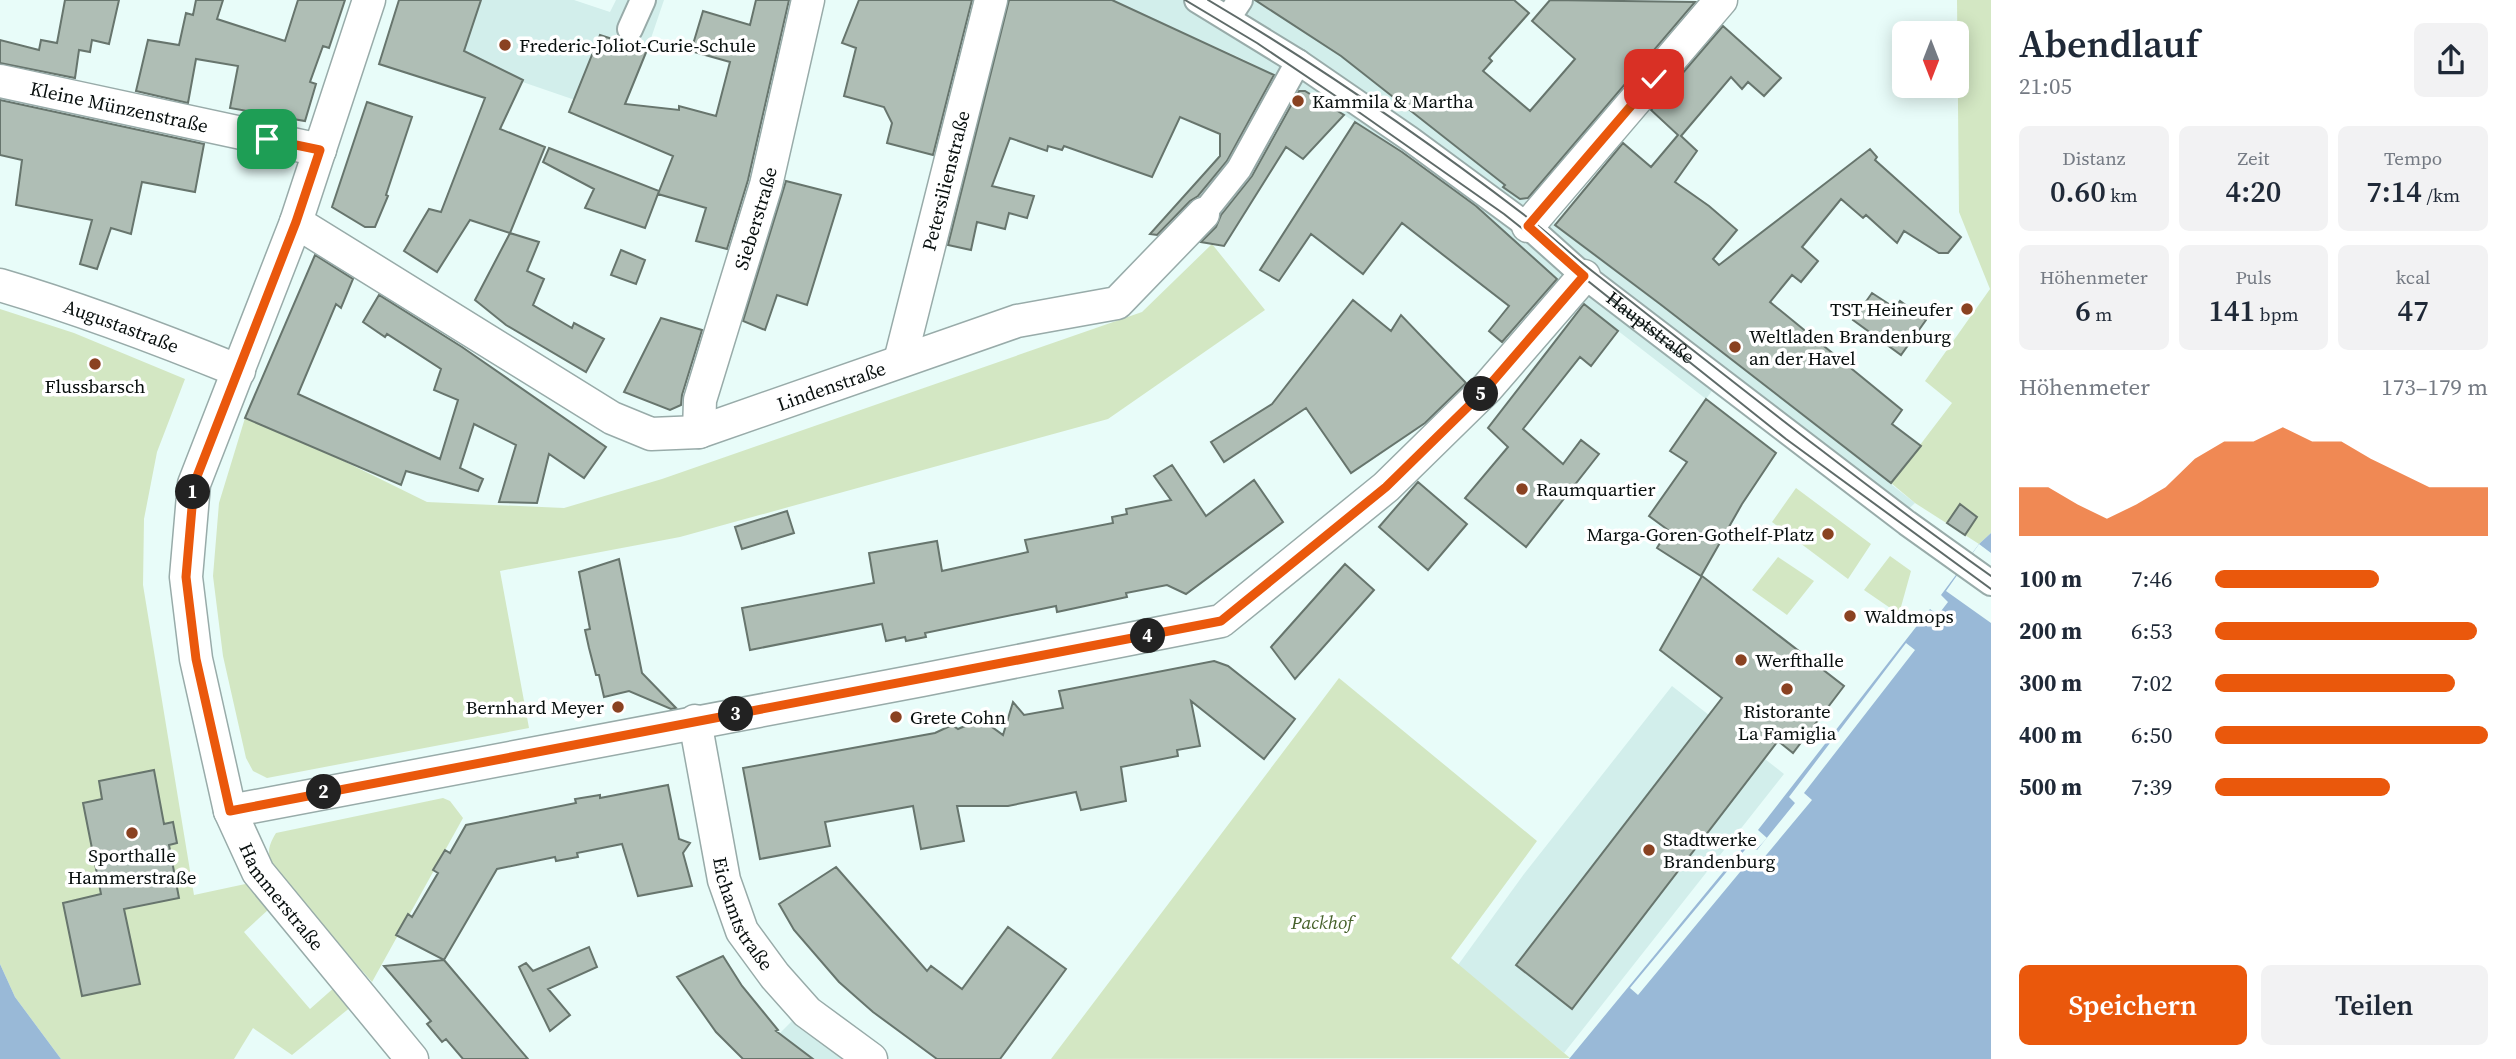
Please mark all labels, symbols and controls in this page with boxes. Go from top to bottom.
text: Abendlauf [2019,18,2199,70]
north arrow [1892,21,1969,98]
map controls [1892,21,1969,98]
button: share [2414,23,2488,97]
place label: Frederic-Joliot-Curie-Schule [519,32,756,58]
marker: Frederic-Joliot-Curie-Schule [497,37,513,53]
pin [1624,49,1684,109]
icon: check [1635,60,1673,98]
text: 21:05 [2019,70,2072,102]
street label: Kleine Münzenstraße [28,75,211,139]
place label: Kammila & Martha [1312,88,1474,114]
marker: Kammila & Martha [1290,93,1306,109]
street label: Petersilienstraße [915,108,976,253]
pin [237,109,297,169]
icon: arrive [248,120,286,158]
text: Distanz [2062,145,2125,171]
text: Zeit [2237,145,2269,171]
text: Tempo [2384,145,2442,171]
street label: Sieberstraße [728,164,783,273]
text: 0.60 [2050,171,2106,212]
text: 4:20 [2226,171,2281,212]
text: 7:14 [2366,171,2422,212]
text: km [2106,182,2138,208]
text: /km [2422,182,2460,208]
text: Höhenmeter [2040,264,2148,290]
text: Puls [2235,264,2272,290]
text: kcal [2396,264,2430,290]
street label: Hauptstraße [1601,285,1700,369]
text: 6 [2075,290,2091,331]
text: 141 [2208,290,2255,331]
text: 47 [2398,290,2429,331]
street label: Augustastraße [60,293,183,359]
place label: TST Heineufer [1830,296,1953,322]
marker: TST Heineufer [1959,301,1975,317]
text: m [2091,301,2112,327]
text: bpm [2255,301,2299,327]
place label: Weltladen Brandenburg an der Havel [1749,323,1951,371]
marker: Weltladen Brandenburg an der Havel [1727,339,1743,355]
street label: Lindenstraße [773,355,889,417]
marker: Flussbarsch [87,356,103,372]
text: Höhenmeter [2019,371,2150,403]
text: 173–179 m [2381,371,2488,403]
place label: Flussbarsch [45,373,145,399]
pin: 5 [1464,376,1498,412]
text: 5 [1475,380,1486,406]
pin: 1 [176,475,210,510]
place label: Raumquartier [1536,476,1655,502]
text: 1 [187,478,198,504]
marker: Raumquartier [1514,481,1530,497]
place label: Marga-Goren-Gothelf-Platz [1586,521,1814,547]
marker: Marga-Goren-Gothelf-Platz [1820,526,1836,542]
text: 100 m [2019,563,2082,595]
text: 7:46 [2131,563,2172,595]
place label: Waldmops [1864,603,1954,629]
marker: Waldmops [1842,608,1858,624]
text: 200 m [2019,615,2082,647]
text: 6:53 [2131,615,2172,647]
pin: 4 [1130,618,1166,654]
text: 4 [1142,622,1153,648]
place label: Werfthalle [1755,647,1844,673]
marker: Werfthalle [1733,652,1749,668]
text: 300 m [2019,667,2082,699]
text: 7:02 [2131,667,2172,699]
marker: Ristorante La Famiglia [1779,681,1795,697]
place label: Bernhard Meyer [465,694,604,720]
pin: 3 [718,696,754,732]
place label: Ristorante La Famiglia [1738,698,1837,746]
marker: Bernhard Meyer [610,699,626,715]
text: 3 [730,700,741,726]
place label: Grete Cohn [910,704,1006,730]
marker: Grete Cohn [888,709,904,725]
text: 400 m [2019,719,2082,751]
text: 6:50 [2131,719,2172,751]
text: 500 m [2019,771,2082,803]
text: 7:39 [2131,771,2172,803]
pin: 2 [306,774,342,810]
text: 2 [318,778,329,804]
marker: Sporthalle Hammerstraße [124,825,140,841]
place label: Stadtwerke Brandenburg [1663,826,1776,874]
street label: Hammerstraße [233,838,330,956]
place label: Sporthalle Hammerstraße [68,842,196,890]
marker: Stadtwerke Brandenburg [1641,842,1657,858]
street label: Eichamtstraße [707,855,780,976]
park label: Packhof [1290,909,1356,935]
button: Speichern [2019,965,2247,1045]
button: Teilen [2261,965,2488,1045]

